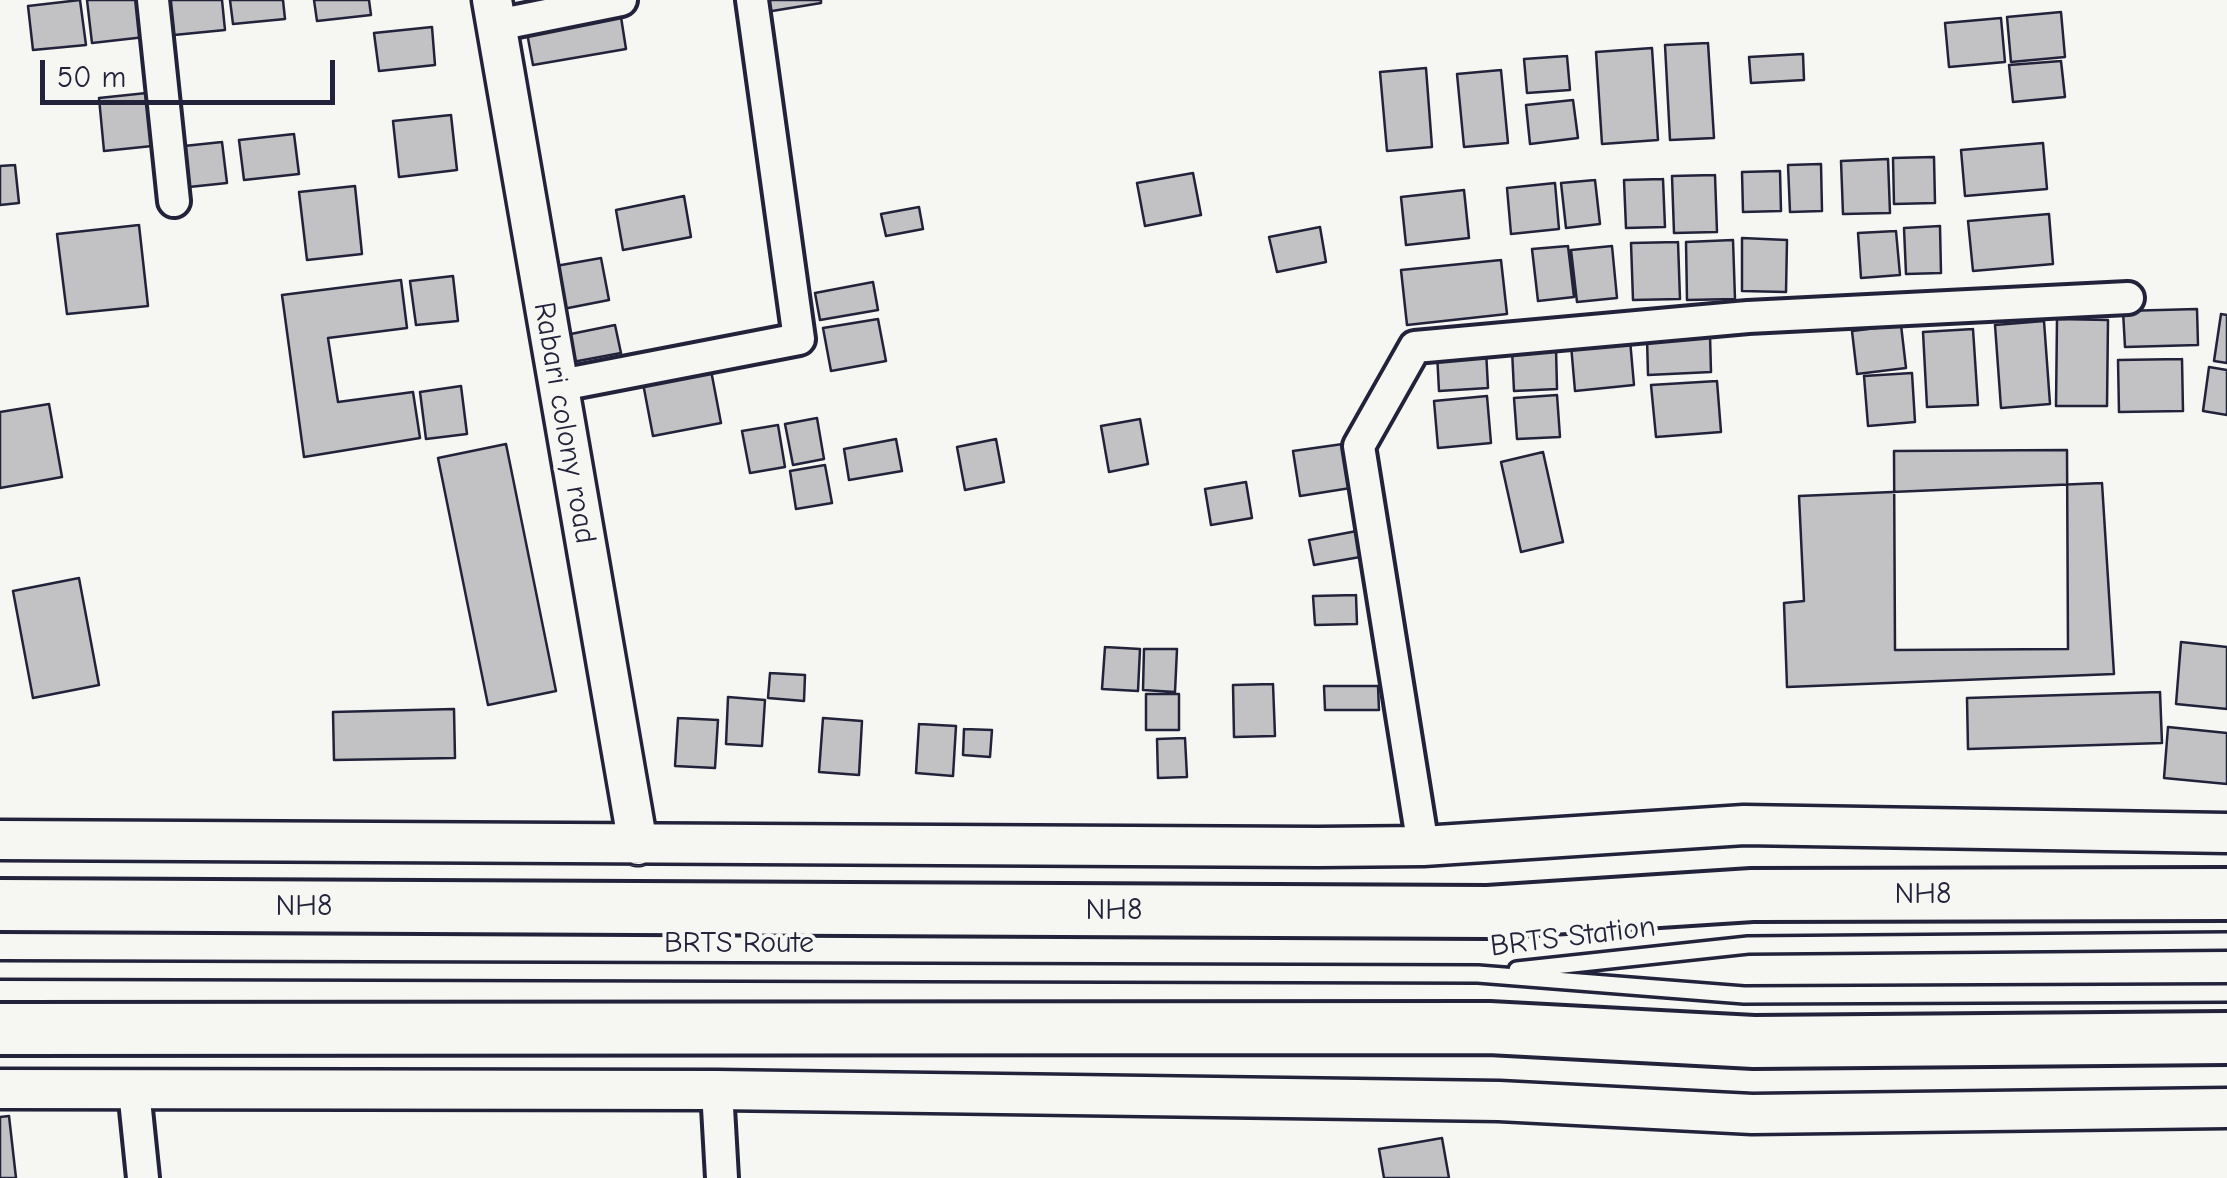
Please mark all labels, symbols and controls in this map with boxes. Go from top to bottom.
scale bar [45,40,340,102]
text: 50 m [57,60,126,95]
street label: Rabari colony road [525,299,603,547]
street label: NH8 [1895,877,1951,913]
street label: NH8 [276,889,332,925]
street label: NH8 [1086,893,1142,929]
street label: BRTS Station [1488,909,1658,965]
street label: BRTS Route [664,926,814,962]

